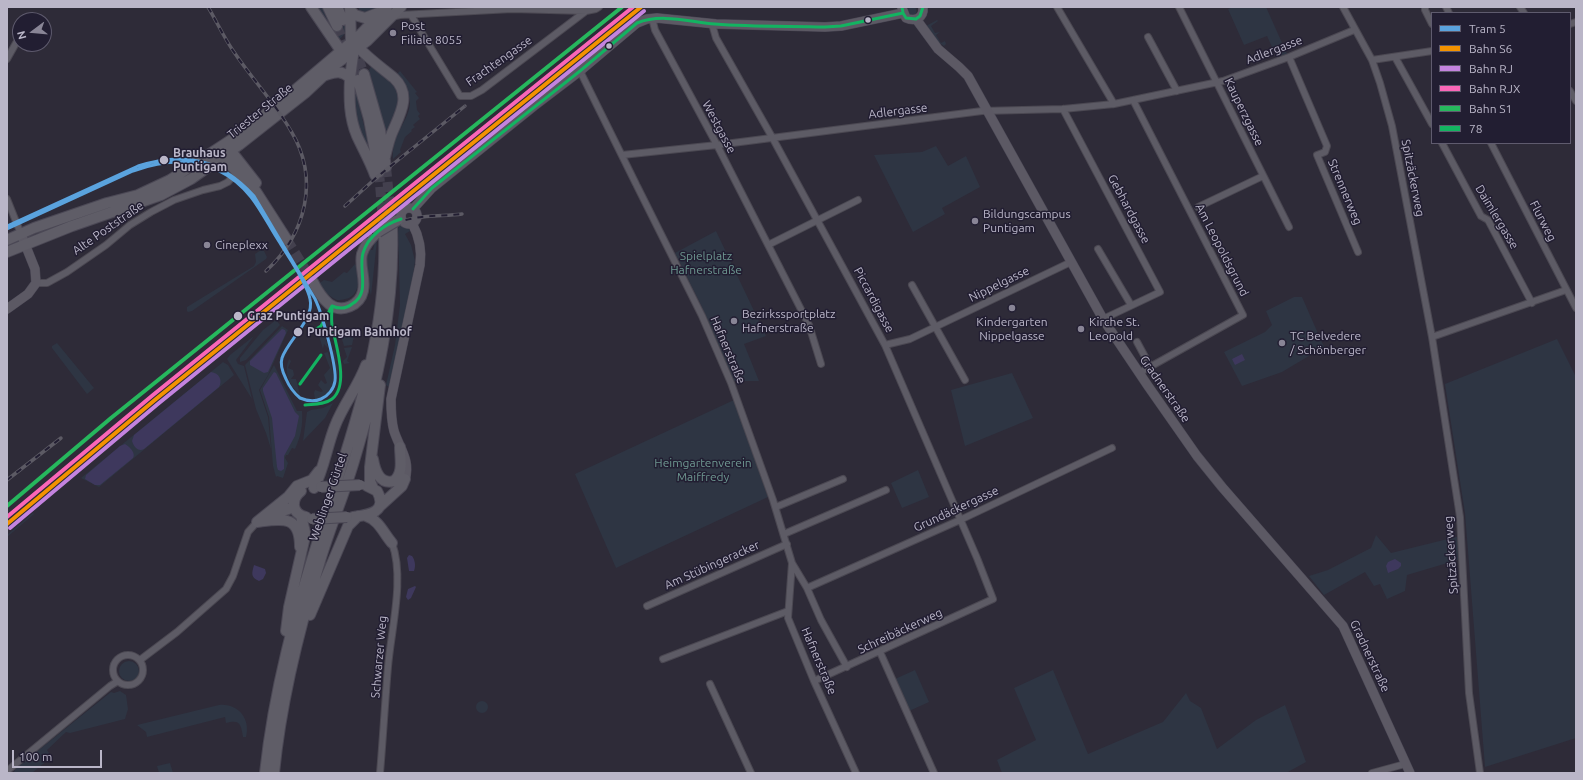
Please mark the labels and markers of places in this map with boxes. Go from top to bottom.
unlabelled marker [863,15,873,25]
place label: Post Filiale 8055 [401,19,462,47]
marker: Post Filiale 8055 [388,28,398,38]
unlabelled marker [604,41,614,51]
place label: Brauhaus Puntigam [173,146,227,174]
marker: Brauhaus Puntigam [158,154,170,166]
place label: Bildungscampus Puntigam [983,207,1071,235]
marker: Bildungscampus Puntigam [970,216,980,226]
place label: Cineplexx [215,238,268,252]
marker: Cineplexx [202,240,212,250]
marker: Kindergarten Nippelgasse [1007,303,1017,313]
place label: Bezirkssportplatz Hafnerstraße [742,307,836,335]
place label: Graz Puntigam [247,309,329,323]
marker: Graz Puntigam [232,310,244,322]
place label: Kindergarten Nippelgasse [976,315,1048,343]
place label: Kirche St. Leopold [1089,315,1140,343]
marker: Bezirkssportplatz Hafnerstraße [729,316,739,326]
marker: Kirche St. Leopold [1076,324,1086,334]
place label: Puntigam Bahnhof [307,325,412,339]
marker: Puntigam Bahnhof [292,326,304,338]
place label: TC Belvedere / Schönberger [1290,329,1366,357]
marker: TC Belvedere / Schönberger [1277,338,1287,348]

